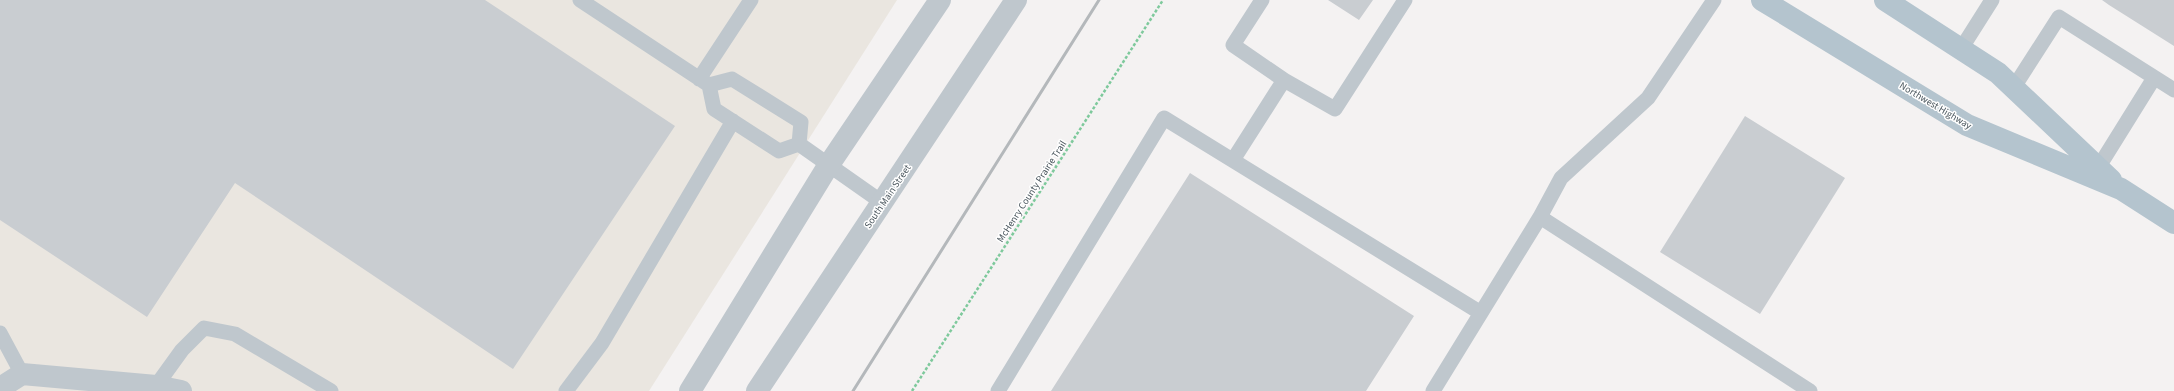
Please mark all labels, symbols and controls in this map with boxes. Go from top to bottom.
street label: Northwest Highway [1897,79,1974,133]
street label: McHenry County Prairie Trail [994,138,1070,245]
street label: South Main Street [861,161,915,231]

